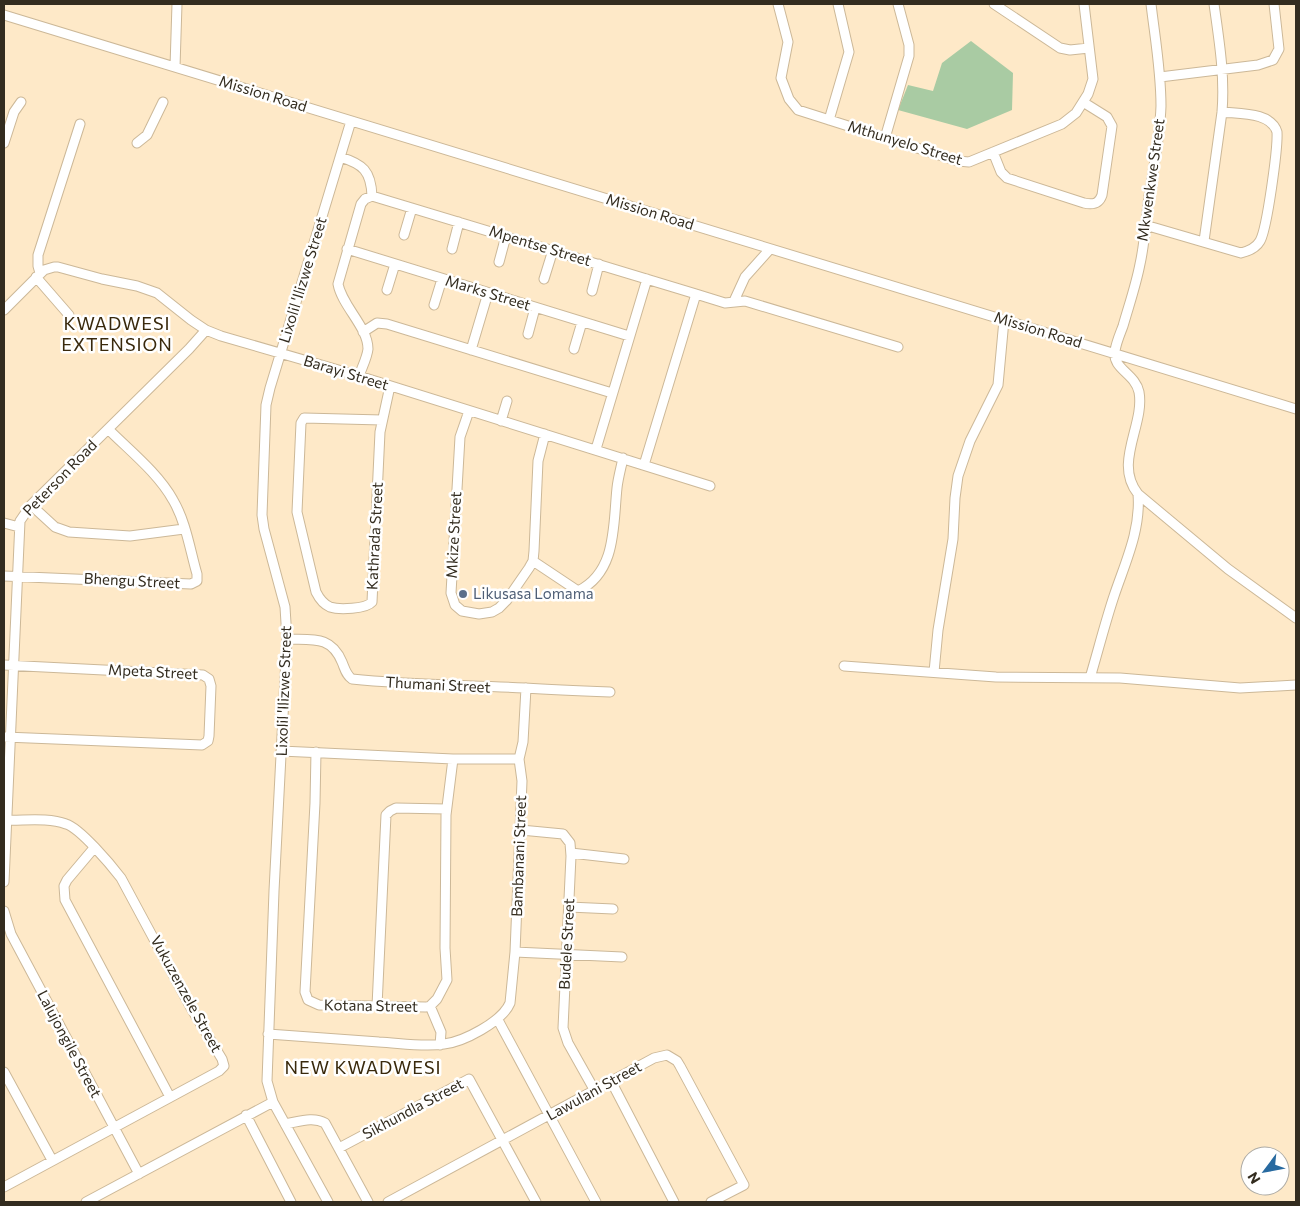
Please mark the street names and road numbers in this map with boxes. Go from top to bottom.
street label: Mission Road [217,71,310,115]
street label: Mthunyelo Street [846,116,965,168]
street label: Mkwenkwe Street [1132,117,1168,242]
street label: Mission Road [604,189,697,233]
street label: Lixolil 'Ilizwe Street [274,215,330,345]
street label: Mpentse Street [487,221,594,269]
street label: Marks Street [443,271,533,314]
street label: Mission Road [992,307,1085,351]
street label: Barayi Street [302,351,391,394]
street label: Peterson Road [18,435,100,519]
street label: Kathrada Street [362,481,386,590]
street label: Mkize Street [442,491,464,579]
street label: Bhengu Street [83,568,181,592]
street label: Lixolil 'Ilizwe Street [272,625,294,757]
street label: Mpeta Street [107,660,199,682]
street label: Thumani Street [385,672,491,696]
street label: Bambanani Street [507,795,529,917]
street label: Budele Street [555,898,577,990]
street label: Vukuzenzele Street [147,932,226,1055]
street label: Lalujongile Street [34,987,106,1100]
street label: Kotana Street [324,995,418,1015]
street label: Lawulani Street [543,1057,644,1124]
street label: Sikhundla Street [359,1074,466,1142]

